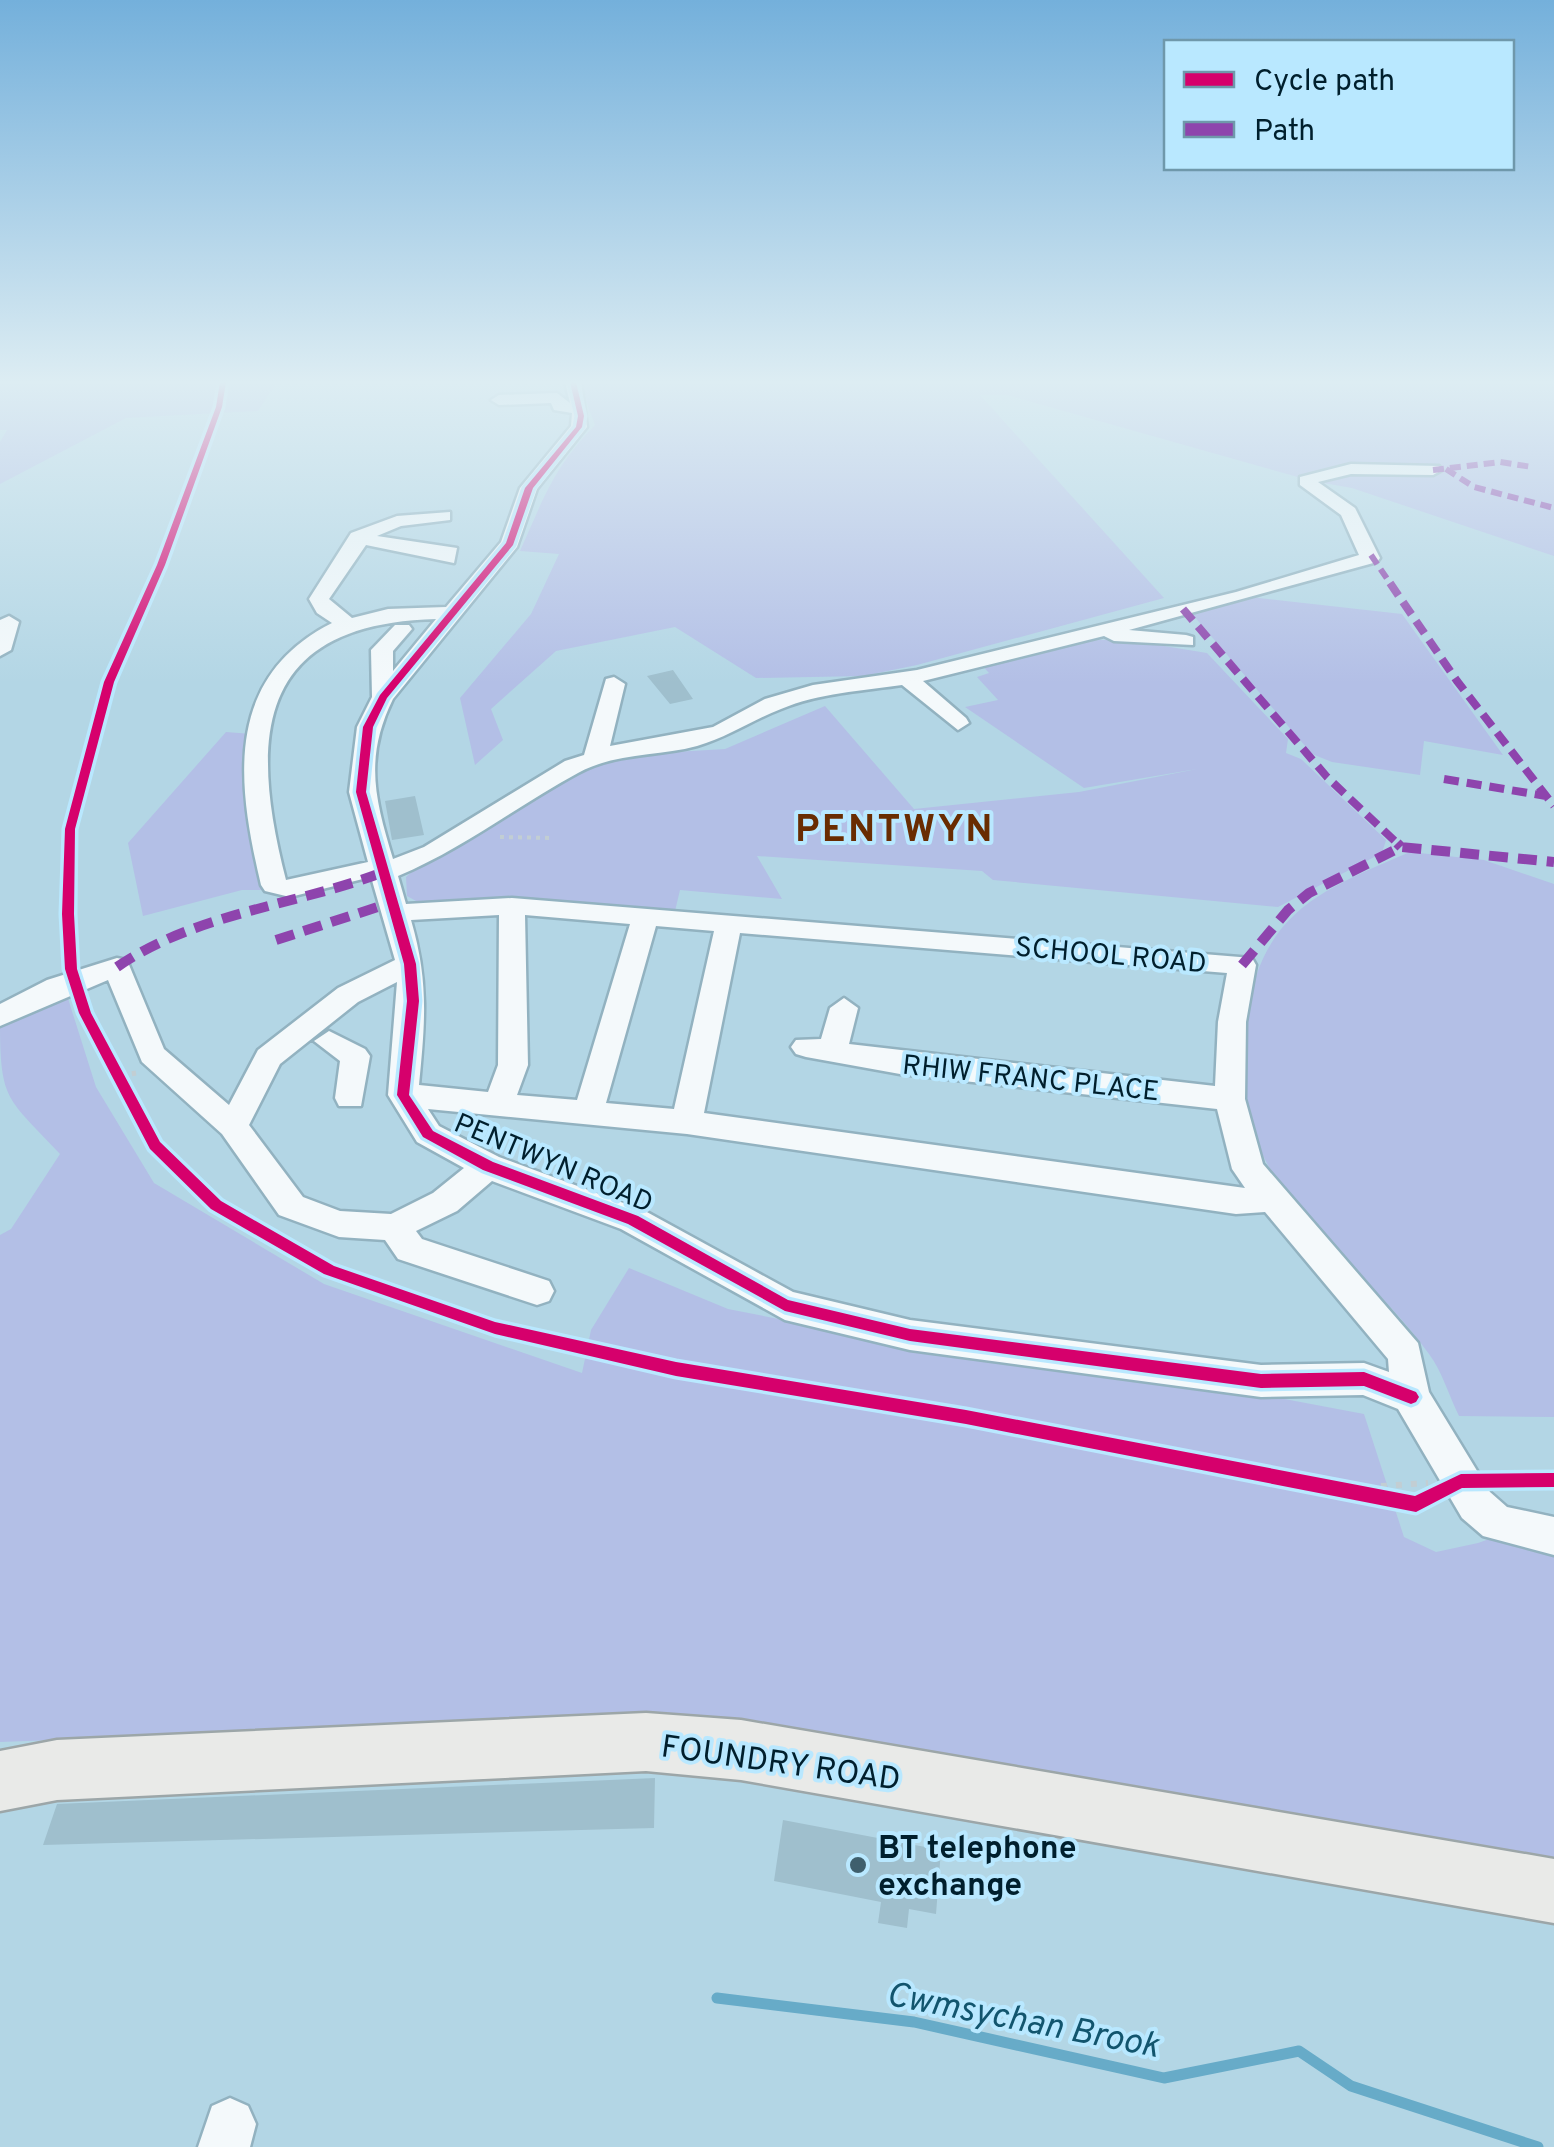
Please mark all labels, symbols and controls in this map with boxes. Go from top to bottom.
legend [1164,40,1514,170]
text: Cycle path [1254,64,1395,101]
text: Path [1254,114,1315,151]
district label: PENTWYN [795,807,995,856]
street label: SCHOOL ROAD [1014,931,1208,983]
street label: RHIW FRANC PLACE [900,1049,1161,1111]
street label: PENTWYN ROAD [448,1107,658,1223]
street label: FOUNDRY ROAD [658,1728,903,1802]
place label: BT telephone exchange [878,1830,1077,1907]
marker: BT telephone exchange [847,1854,869,1876]
water label: Cwmsychan Brook [882,1974,1164,2070]

